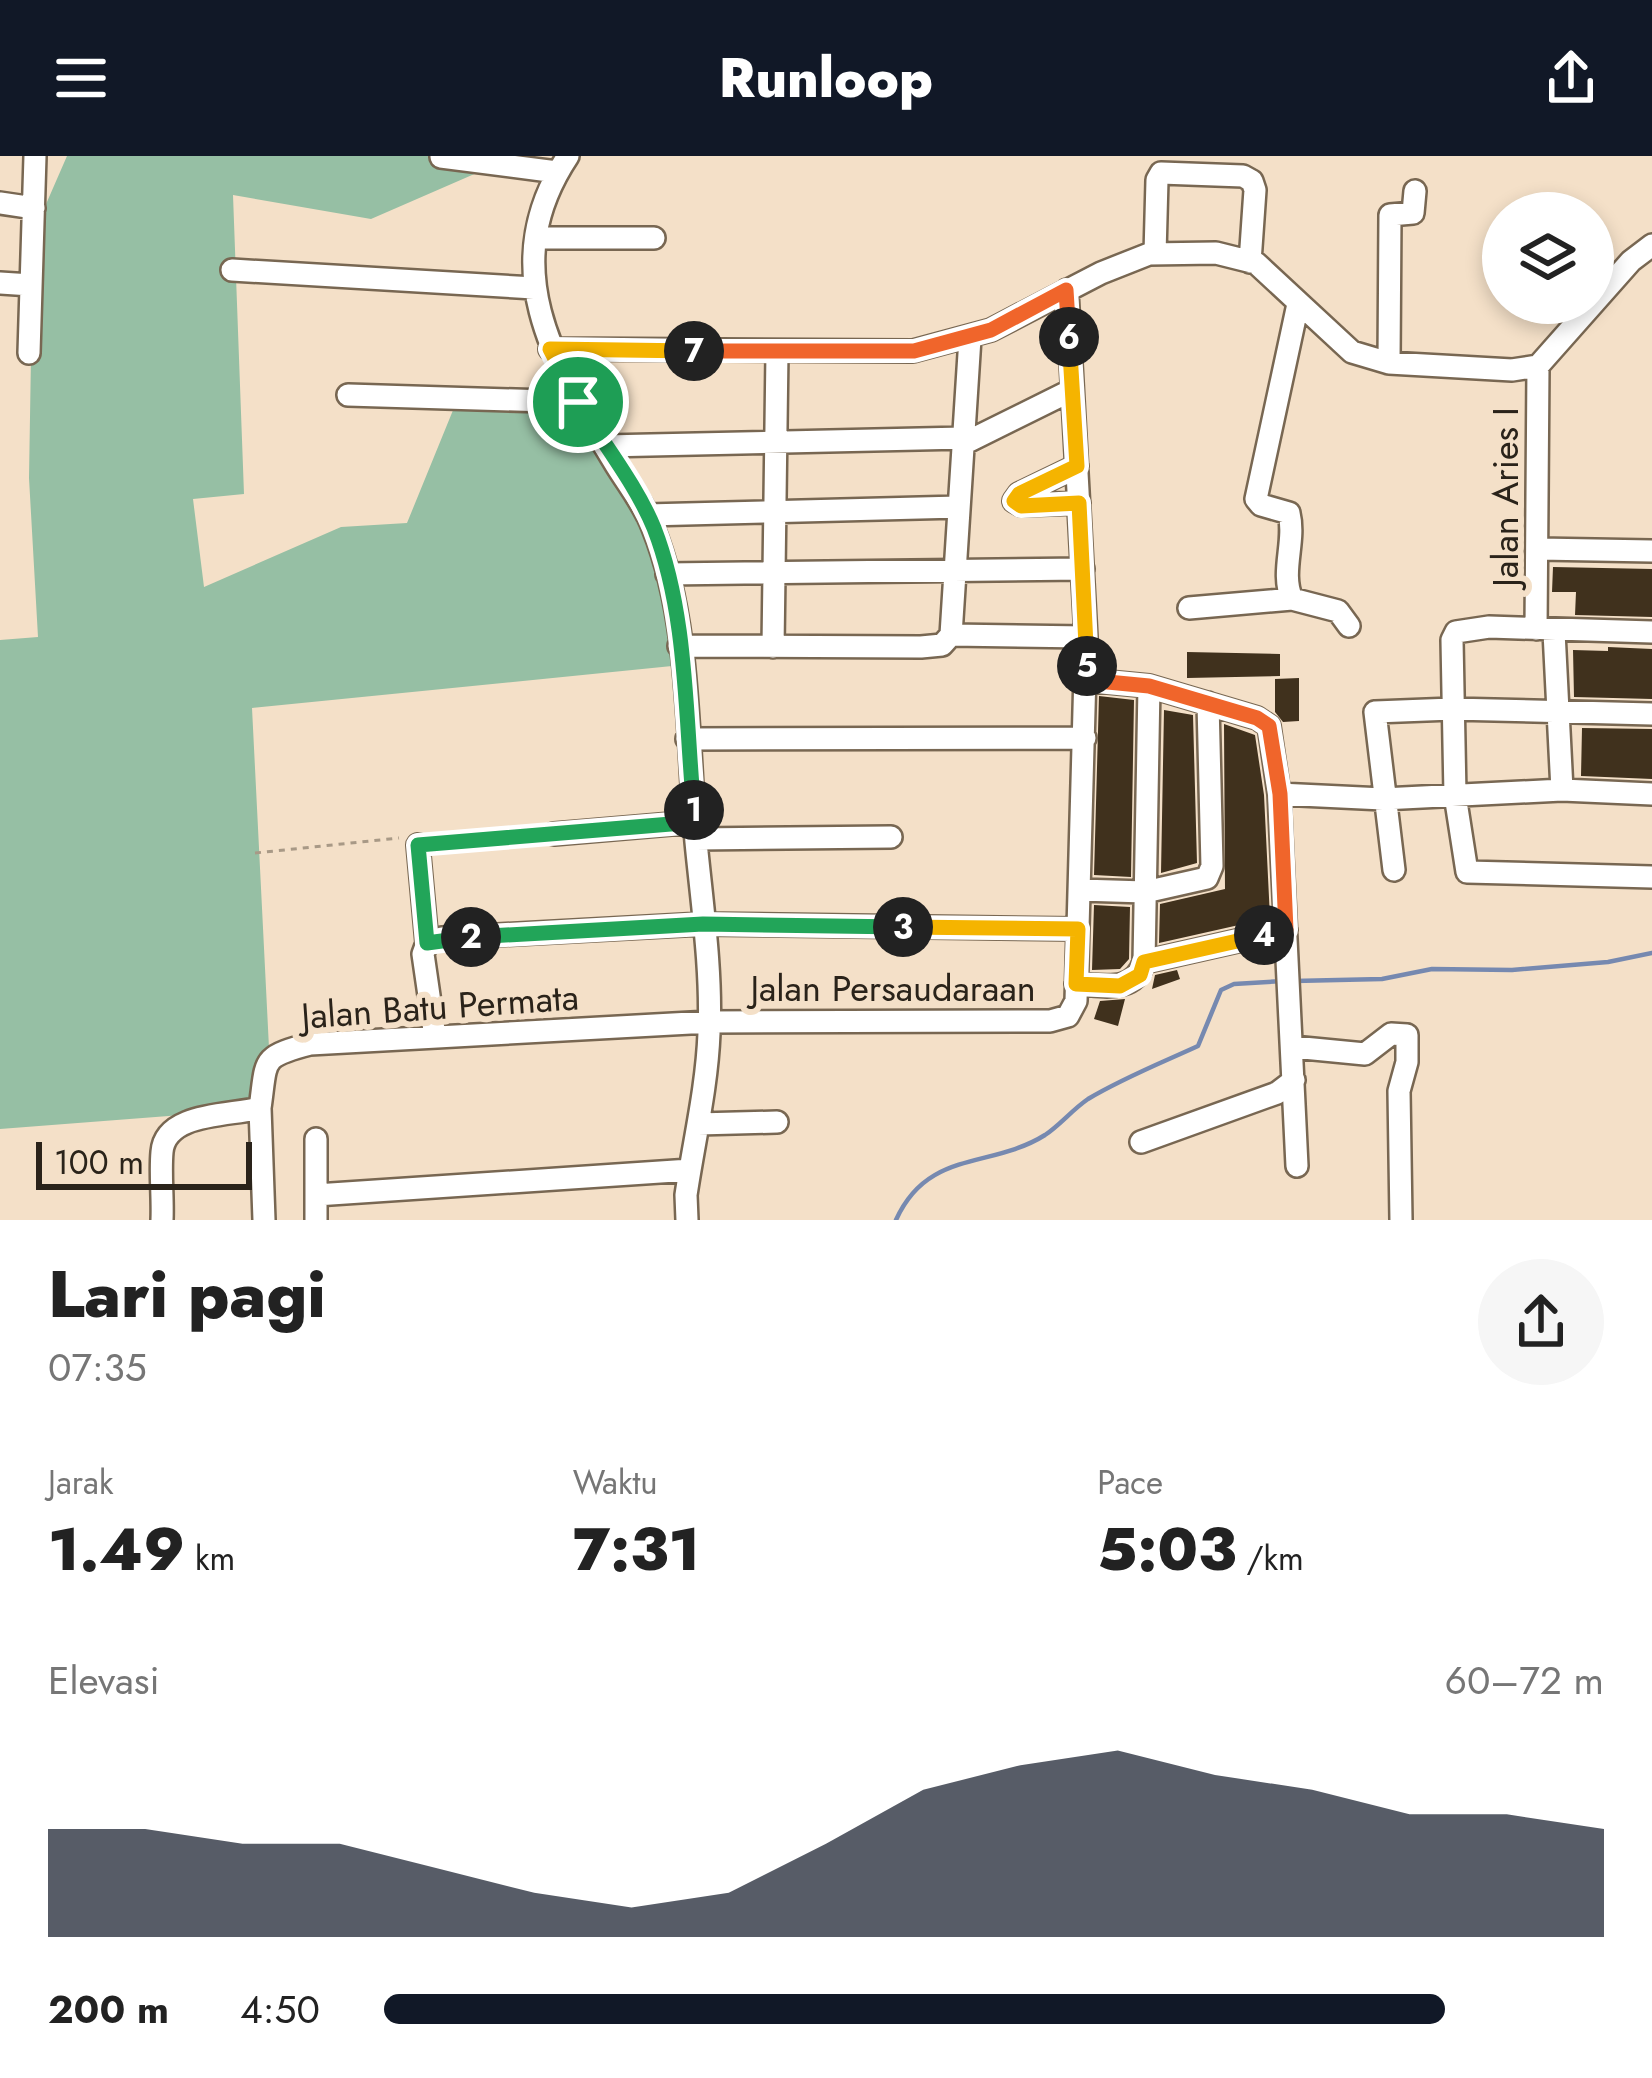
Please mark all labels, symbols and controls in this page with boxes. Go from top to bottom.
text: Runloop [719,39,933,117]
icon: menu [48,45,114,111]
icon: share [1538,45,1604,111]
map controls [1482,192,1614,324]
button: layers [1482,192,1614,324]
pin: 6 [1039,307,1099,367]
text: 6 [1058,313,1080,360]
pin: 7 [664,321,724,381]
text: 7 [684,327,704,374]
pin [527,351,629,453]
icon: arrive [545,369,611,435]
street label: Jalan Aries I [1479,407,1531,591]
pin: 5 [1057,636,1117,696]
text: 5 [1076,642,1098,689]
pin: 1 [664,780,724,840]
text: 1 [686,786,702,833]
pin: 3 [873,897,933,957]
text: 3 [893,903,913,950]
pin: 4 [1234,905,1294,965]
pin: 2 [441,907,501,967]
text: 4 [1252,911,1276,958]
text: 2 [460,913,482,960]
street label: Jalan Persaudaraan [746,962,1036,1014]
street label: Jalan Batu Permata [296,970,580,1042]
scale bar [36,1136,252,1189]
text: 100 m [54,1139,144,1186]
text: Lari pagi [48,1246,326,1342]
button: share [1478,1259,1604,1385]
text: 07:35 [48,1339,147,1396]
text: Jarak [48,1459,114,1506]
text: Waktu [573,1459,658,1506]
text: Pace [1097,1459,1163,1506]
text: 1.49 [48,1506,185,1593]
text: 7:31 [573,1506,700,1593]
text: 5:03 [1097,1506,1237,1593]
text: km [185,1535,235,1582]
text: /km [1237,1535,1304,1582]
text: Elevasi [48,1652,160,1709]
text: 60–72 m [1444,1652,1604,1709]
text: 200 m [48,1981,169,2038]
text: 4:50 [240,1981,320,2038]

